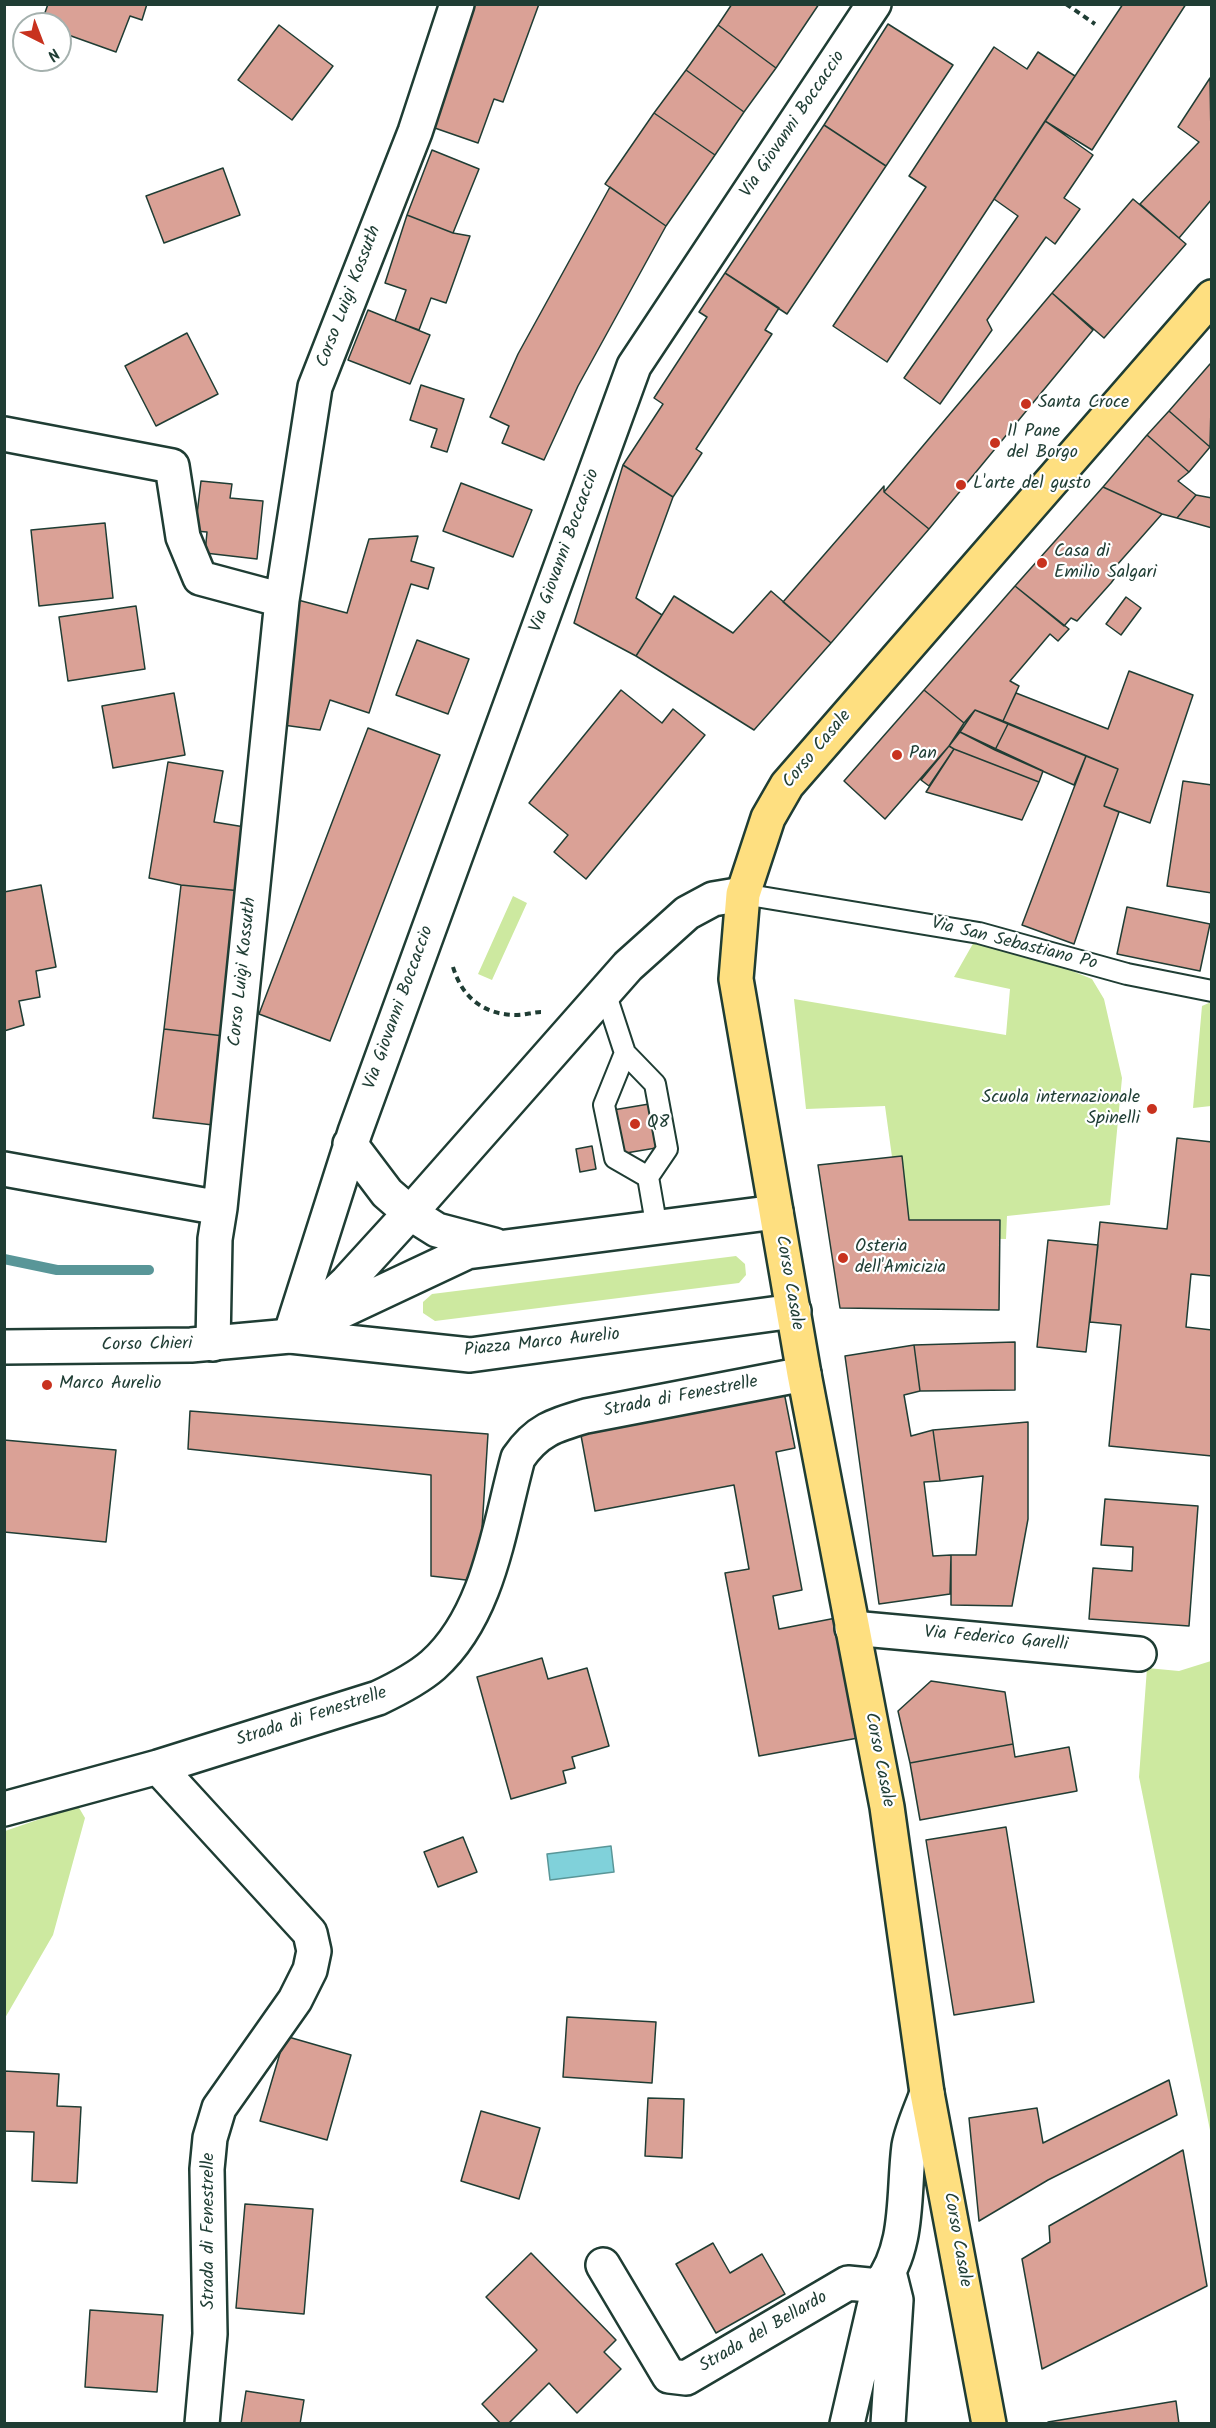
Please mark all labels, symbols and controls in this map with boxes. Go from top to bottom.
north arrow [12,12,72,72]
text: N [41,42,65,67]
street label: Via Giovanni Boccaccio [737,48,851,202]
street label: Corso Luigi Kossuth [313,223,387,371]
place label: Santa Croce [1038,393,1129,415]
marker: Santa Croce [1019,397,1033,411]
place label: Il Pane del Borgo [1007,422,1078,464]
marker: Il Pane del Borgo [988,436,1002,450]
street label: Via Giovanni Boccaccio [526,466,606,636]
place label: L'arte del gusto [973,474,1091,496]
marker: L'arte del gusto [954,478,968,492]
place label: Casa di Emilio Salgari [1054,542,1157,584]
marker: Casa di Emilio Salgari [1035,556,1049,570]
street label: Corso Casale [779,706,857,794]
place label: Pan [909,744,937,766]
marker: Pan [890,748,904,762]
street label: Corso Luigi Kossuth [225,896,263,1048]
street label: Via San Sebastiano Po [929,914,1099,976]
street label: Via Giovanni Boccaccio [360,923,440,1093]
place label: Scuola internazionale Spinelli [982,1088,1140,1130]
marker: Scuola internazionale Spinelli [1145,1102,1159,1116]
place label: Q8 [647,1113,669,1135]
marker: Q8 [628,1117,642,1131]
street label: Corso Casale [769,1234,807,1332]
place label: Osteria dell'Amicizia [855,1237,946,1280]
marker: Osteria dell'Amicizia [836,1251,850,1265]
street label: Piazza Marco Aurelio [463,1325,621,1363]
street label: Corso Chieri [101,1334,193,1358]
street label: Strada di Fenestrelle [602,1372,760,1424]
place label: Marco Aurelio [59,1374,161,1396]
marker: Marco Aurelio [40,1378,54,1392]
street label: Via Federico Garelli [923,1623,1069,1657]
street label: Strada di Fenestrelle [234,1683,390,1753]
street label: Corso Casale [858,1711,898,1809]
street label: Strada di Fenestrelle [199,2153,221,2309]
street label: Corso Casale [937,2191,975,2289]
street label: Strada del Bellardo [696,2288,832,2378]

